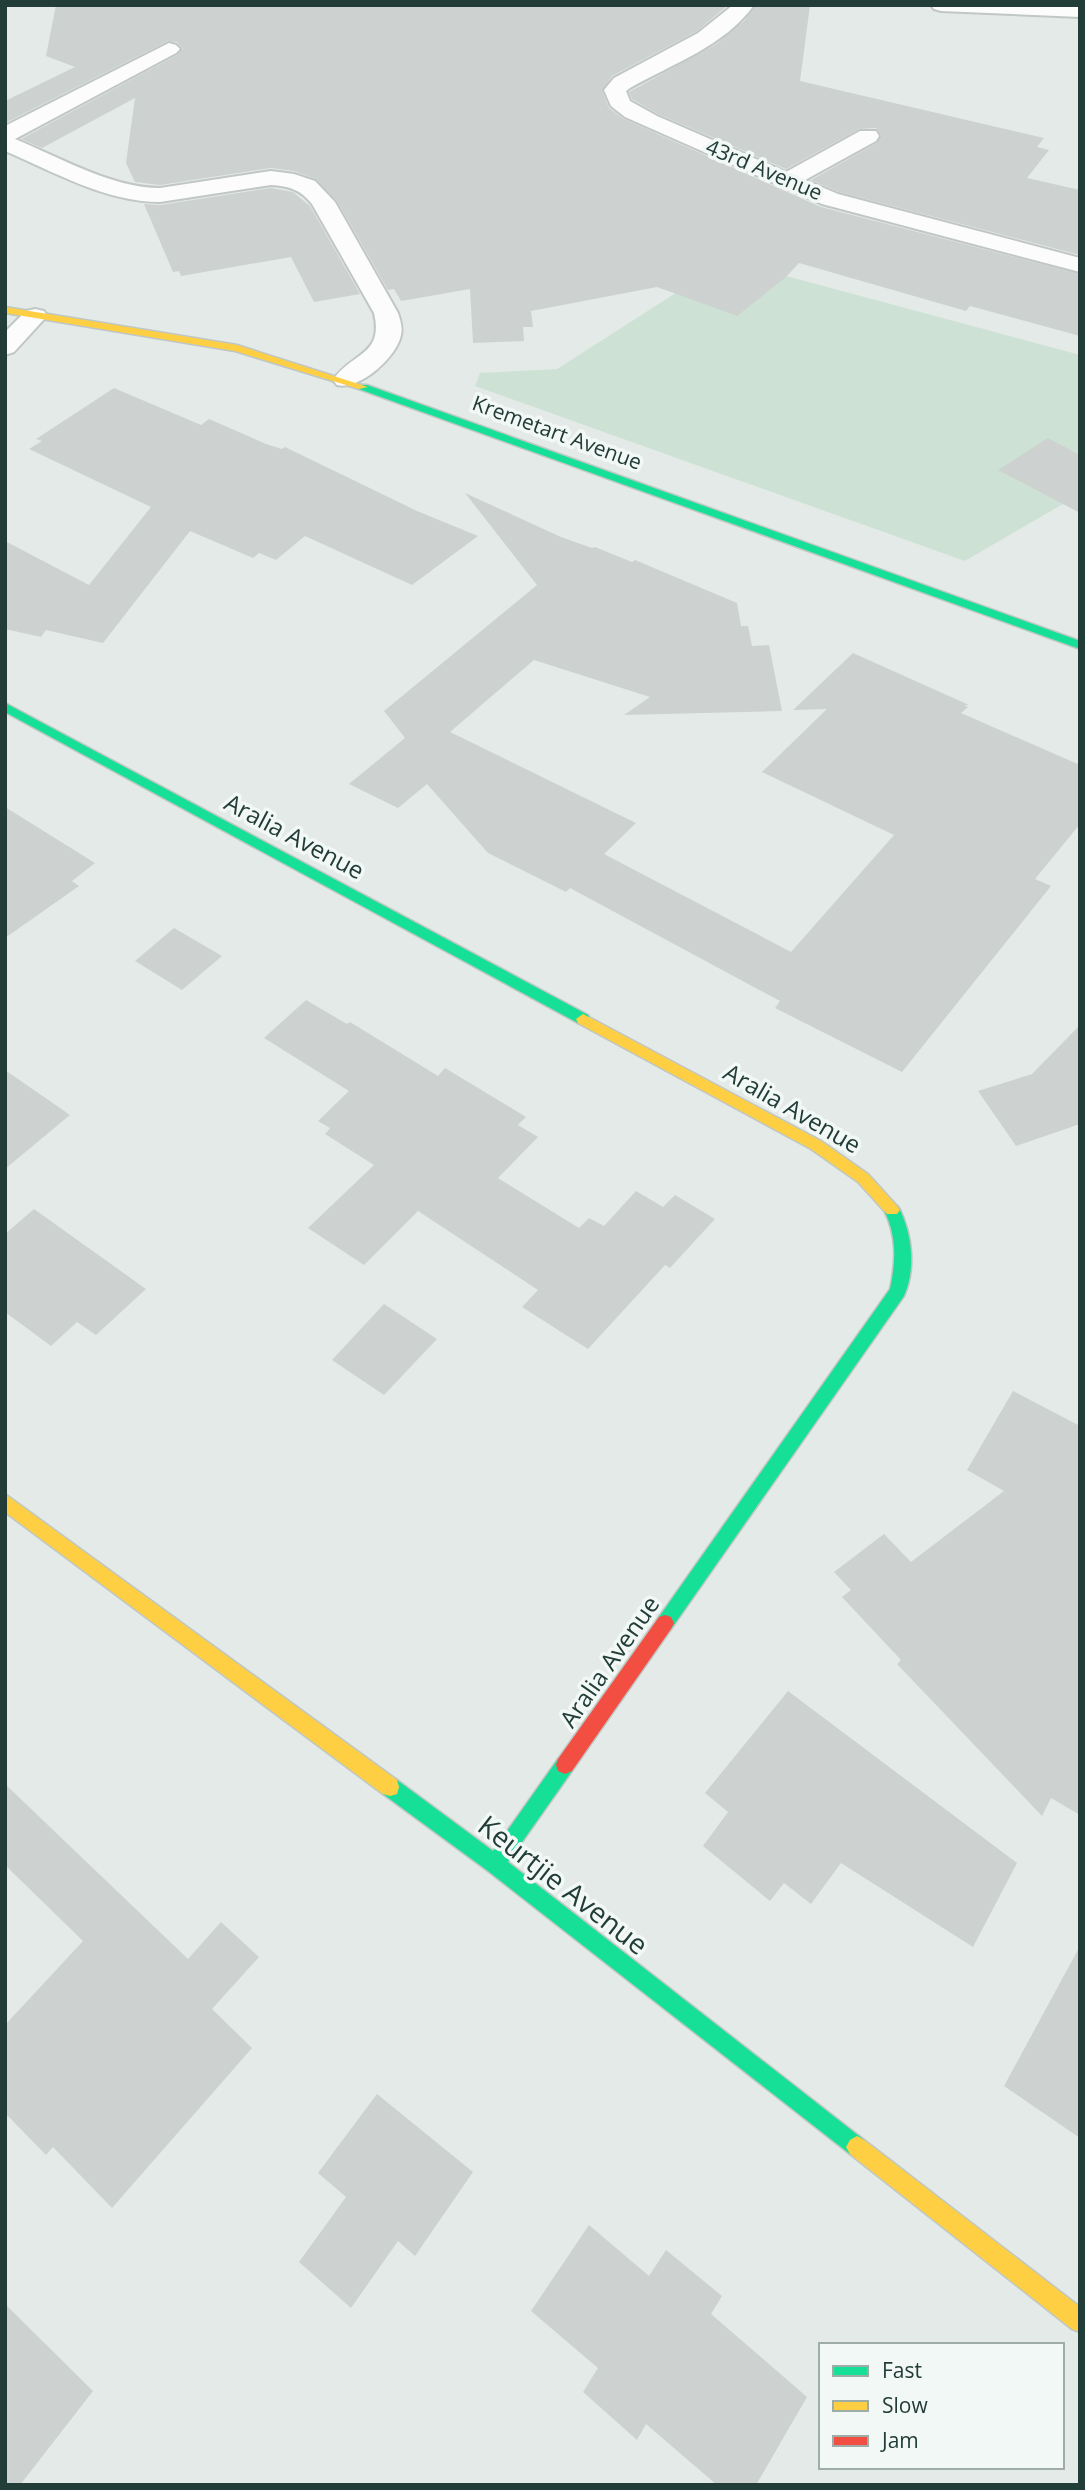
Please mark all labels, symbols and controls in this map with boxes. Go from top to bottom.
street label: 43rd Avenue [702,132,827,206]
street label: Kremetart Avenue [469,388,646,476]
street label: Aralia Avenue [219,785,370,886]
street label: Aralia Avenue [718,1055,867,1160]
street label: Aralia Avenue [551,1589,666,1733]
street label: Keurtjie Avenue [471,1806,657,1963]
legend [819,2343,1064,2469]
text: Fast [882,2356,922,2384]
text: Slow [882,2391,928,2419]
text: Jam [880,2426,919,2454]

